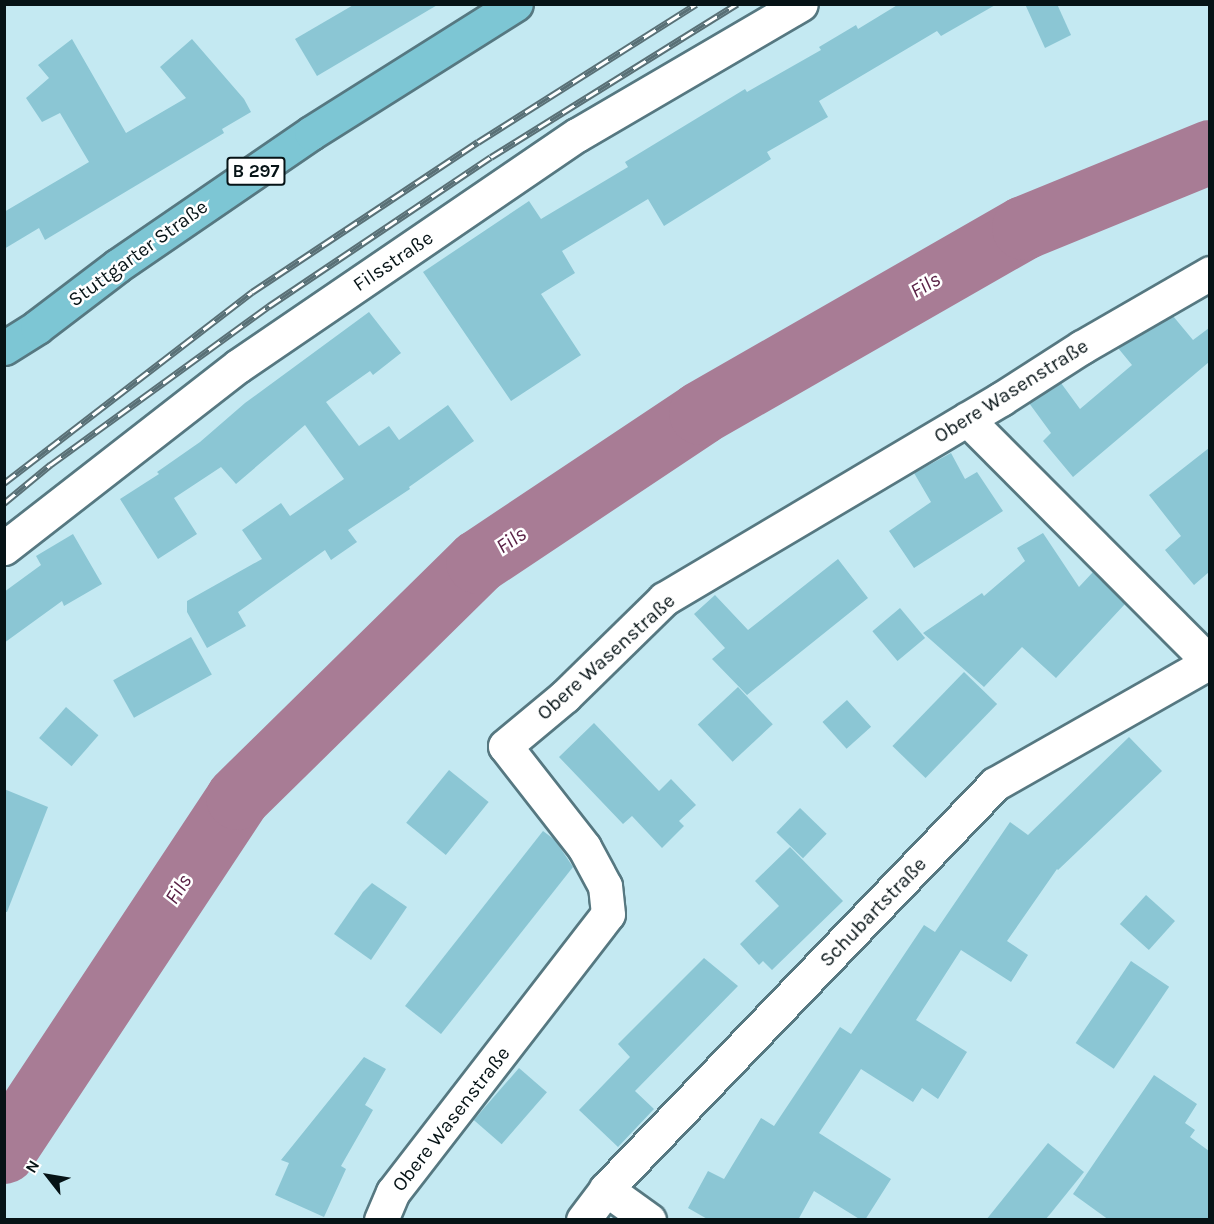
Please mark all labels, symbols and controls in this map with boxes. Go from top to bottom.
road number: B 297 [226,156,286,186]
street label: Stuttgarter Straße [64,194,212,312]
street label: Filsstraße [348,226,438,296]
water label: Fils [905,266,945,304]
street label: Obere Wasenstraße [930,334,1092,448]
water label: Fils [491,521,531,559]
street label: Obere Wasenstraße [532,589,680,725]
street label: Schubartstraße [815,852,931,972]
water label: Fils [159,869,197,909]
street label: Obere Wasenstraße [387,1042,515,1196]
north arrow [18,1146,78,1206]
text: N [21,1157,43,1176]

